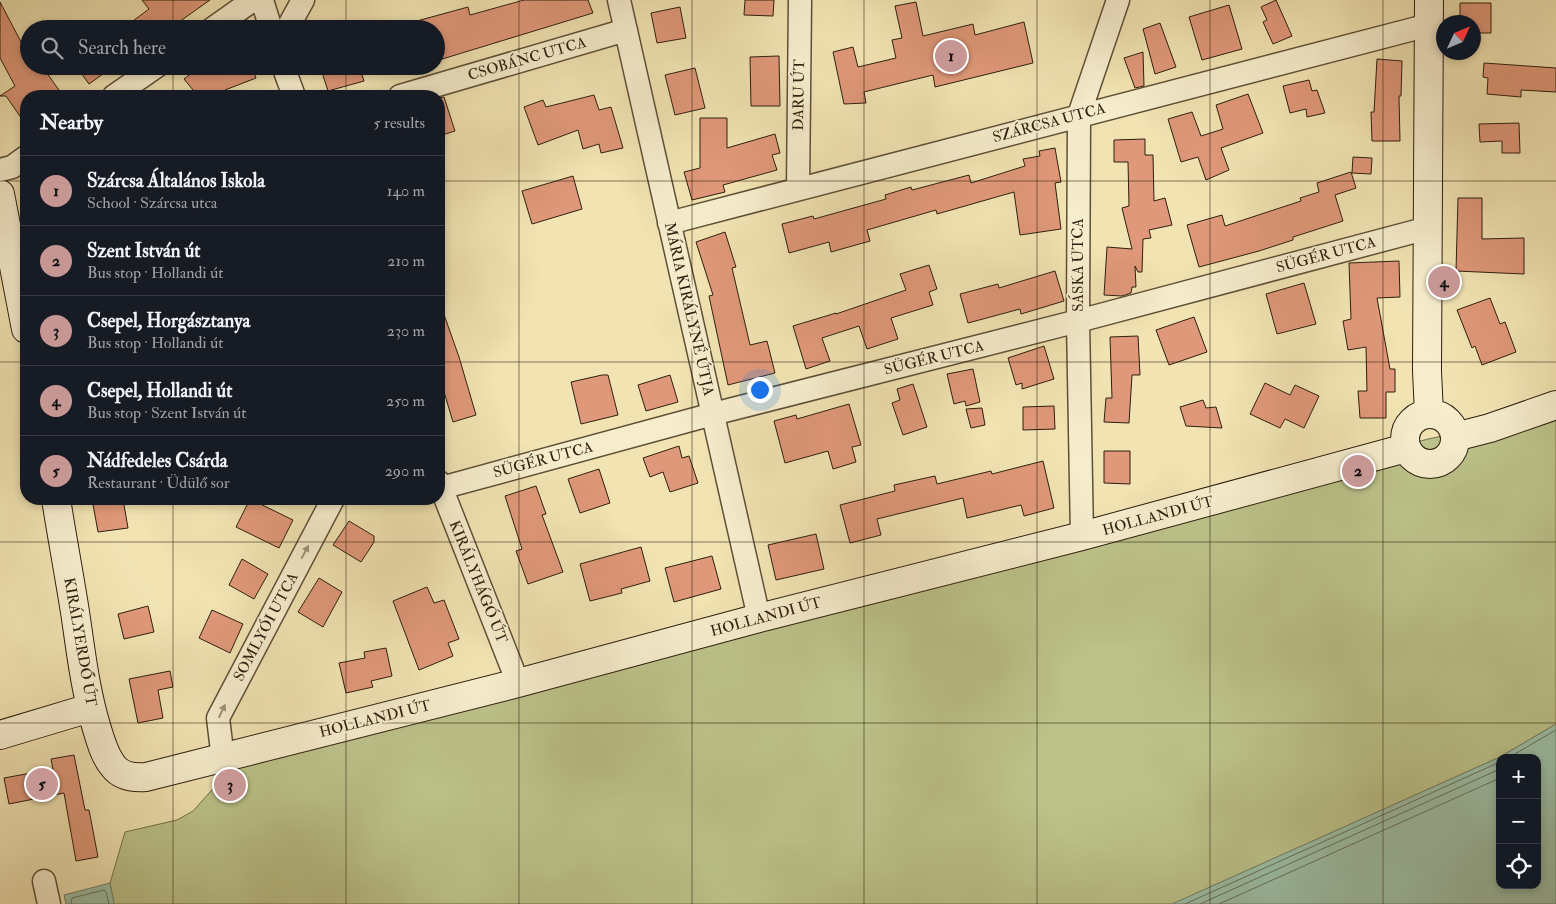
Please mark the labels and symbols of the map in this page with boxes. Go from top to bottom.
north arrow [1436,15,1481,60]
street label: CSOBÁNC UTCA [465,31,589,85]
pin: 1 [935,37,967,75]
street label: DARU ÚT [787,59,809,131]
street label: SZÁRCSA UTCA [990,97,1108,147]
street label: SÁSKA UTCA [1067,218,1088,312]
street label: MÁRIA KIRÁLYNÉ ÚTJA [659,220,720,398]
street label: SÜGÉR UTCA [1274,231,1378,277]
pin: 4 [1428,263,1460,301]
street label: SÜGÉR UTCA [882,334,986,380]
your location [747,377,773,403]
street label: SÜGÉR UTCA [491,436,595,482]
pin: 2 [1342,452,1374,490]
street label: HOLLANDI ÚT [1100,490,1216,540]
street label: KIRÁLYHÁGÓ ÚT [445,517,513,646]
one-way arrow [301,545,309,559]
street label: SOMLYÓI UTCA [228,568,303,685]
street label: KIRÁLYERDŐ ÚT [59,576,103,708]
street label: HOLLANDI ÚT [708,591,824,641]
street label: HOLLANDI ÚT [317,694,433,742]
one-way arrow [218,704,226,718]
pin: 5 [26,765,58,803]
pin: 3 [214,766,246,804]

